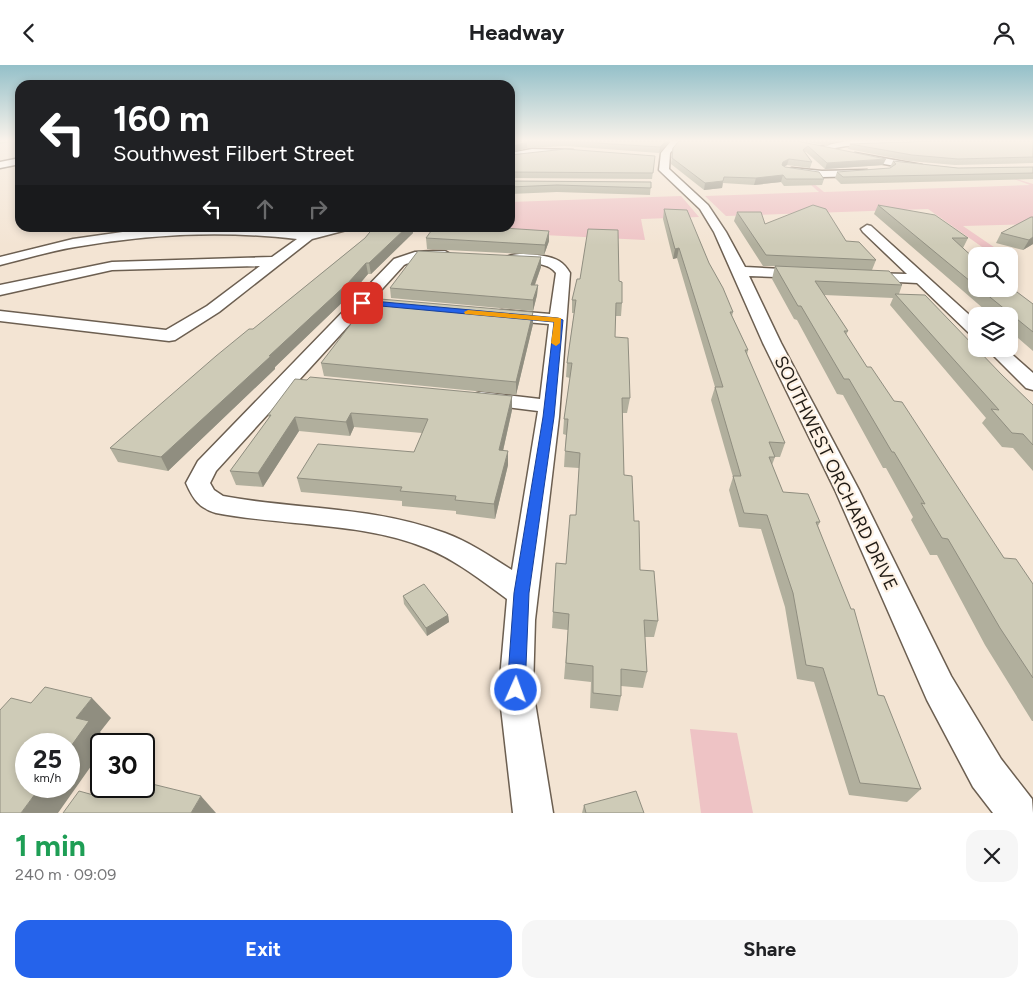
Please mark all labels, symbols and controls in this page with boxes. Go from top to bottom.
icon: back [15,19,43,47]
text: Headway [469,19,564,46]
icon: person [990,19,1018,47]
text: 160 m [113,98,210,140]
icon: left [30,100,95,165]
text: Southwest Filbert Street [113,140,355,167]
icon: left [198,195,226,223]
icon: ahead [251,195,279,223]
icon: right [304,195,332,223]
map controls [968,247,1018,357]
button: search [968,247,1018,297]
pin [341,282,383,324]
icon: arrive [348,289,376,317]
button: layers [968,307,1018,357]
street label: SOUTHWEST ORCHARD DRIVE [770,352,902,594]
position arrow [489,663,541,715]
speed limit sign: 30 [90,733,155,798]
text: 25 [33,744,62,774]
text: km/h [34,771,61,785]
text: 1 min [15,827,86,864]
button: close [966,830,1018,882]
text: 240 m · 09:09 [15,865,116,884]
button: Exit [15,920,512,978]
button: Share [522,920,1018,978]

